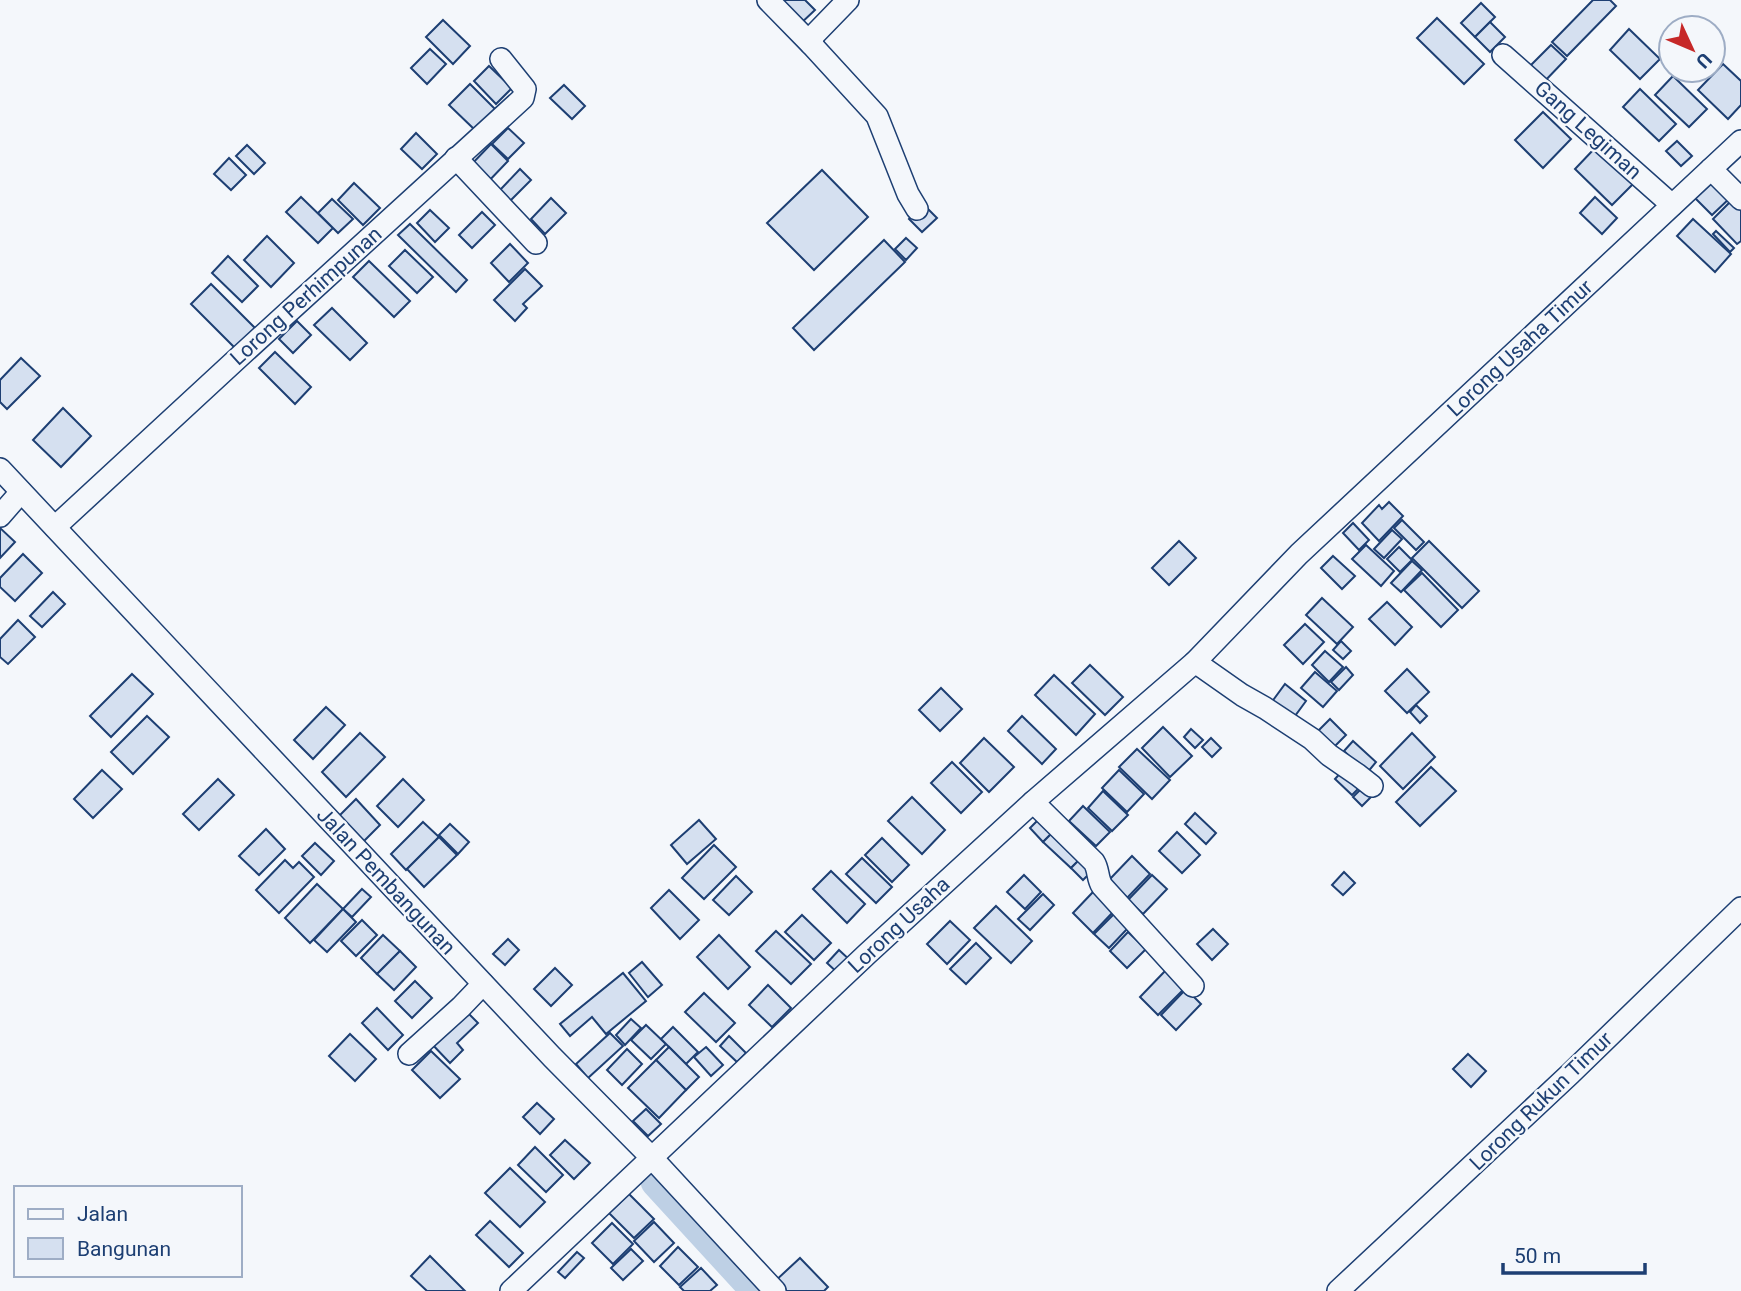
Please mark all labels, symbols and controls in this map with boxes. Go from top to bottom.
north arrow [1657,14,1727,84]
text: U [1691,48,1716,73]
street label: Gang Legiman [1530,76,1646,184]
street label: Lorong Perhimpunan [225,222,387,370]
street label: Lorong Usaha Timur [1443,275,1597,421]
street label: Jalan Pembangunan [312,803,460,959]
street label: Lorong Usaha [843,872,955,978]
street label: Lorong Rukun Timur [1465,1027,1617,1175]
legend [14,1186,242,1277]
text: Jalan [77,1202,128,1226]
scale bar [1503,1232,1645,1276]
text: Bangunan [77,1237,171,1261]
text: 50 m [1514,1244,1561,1268]

